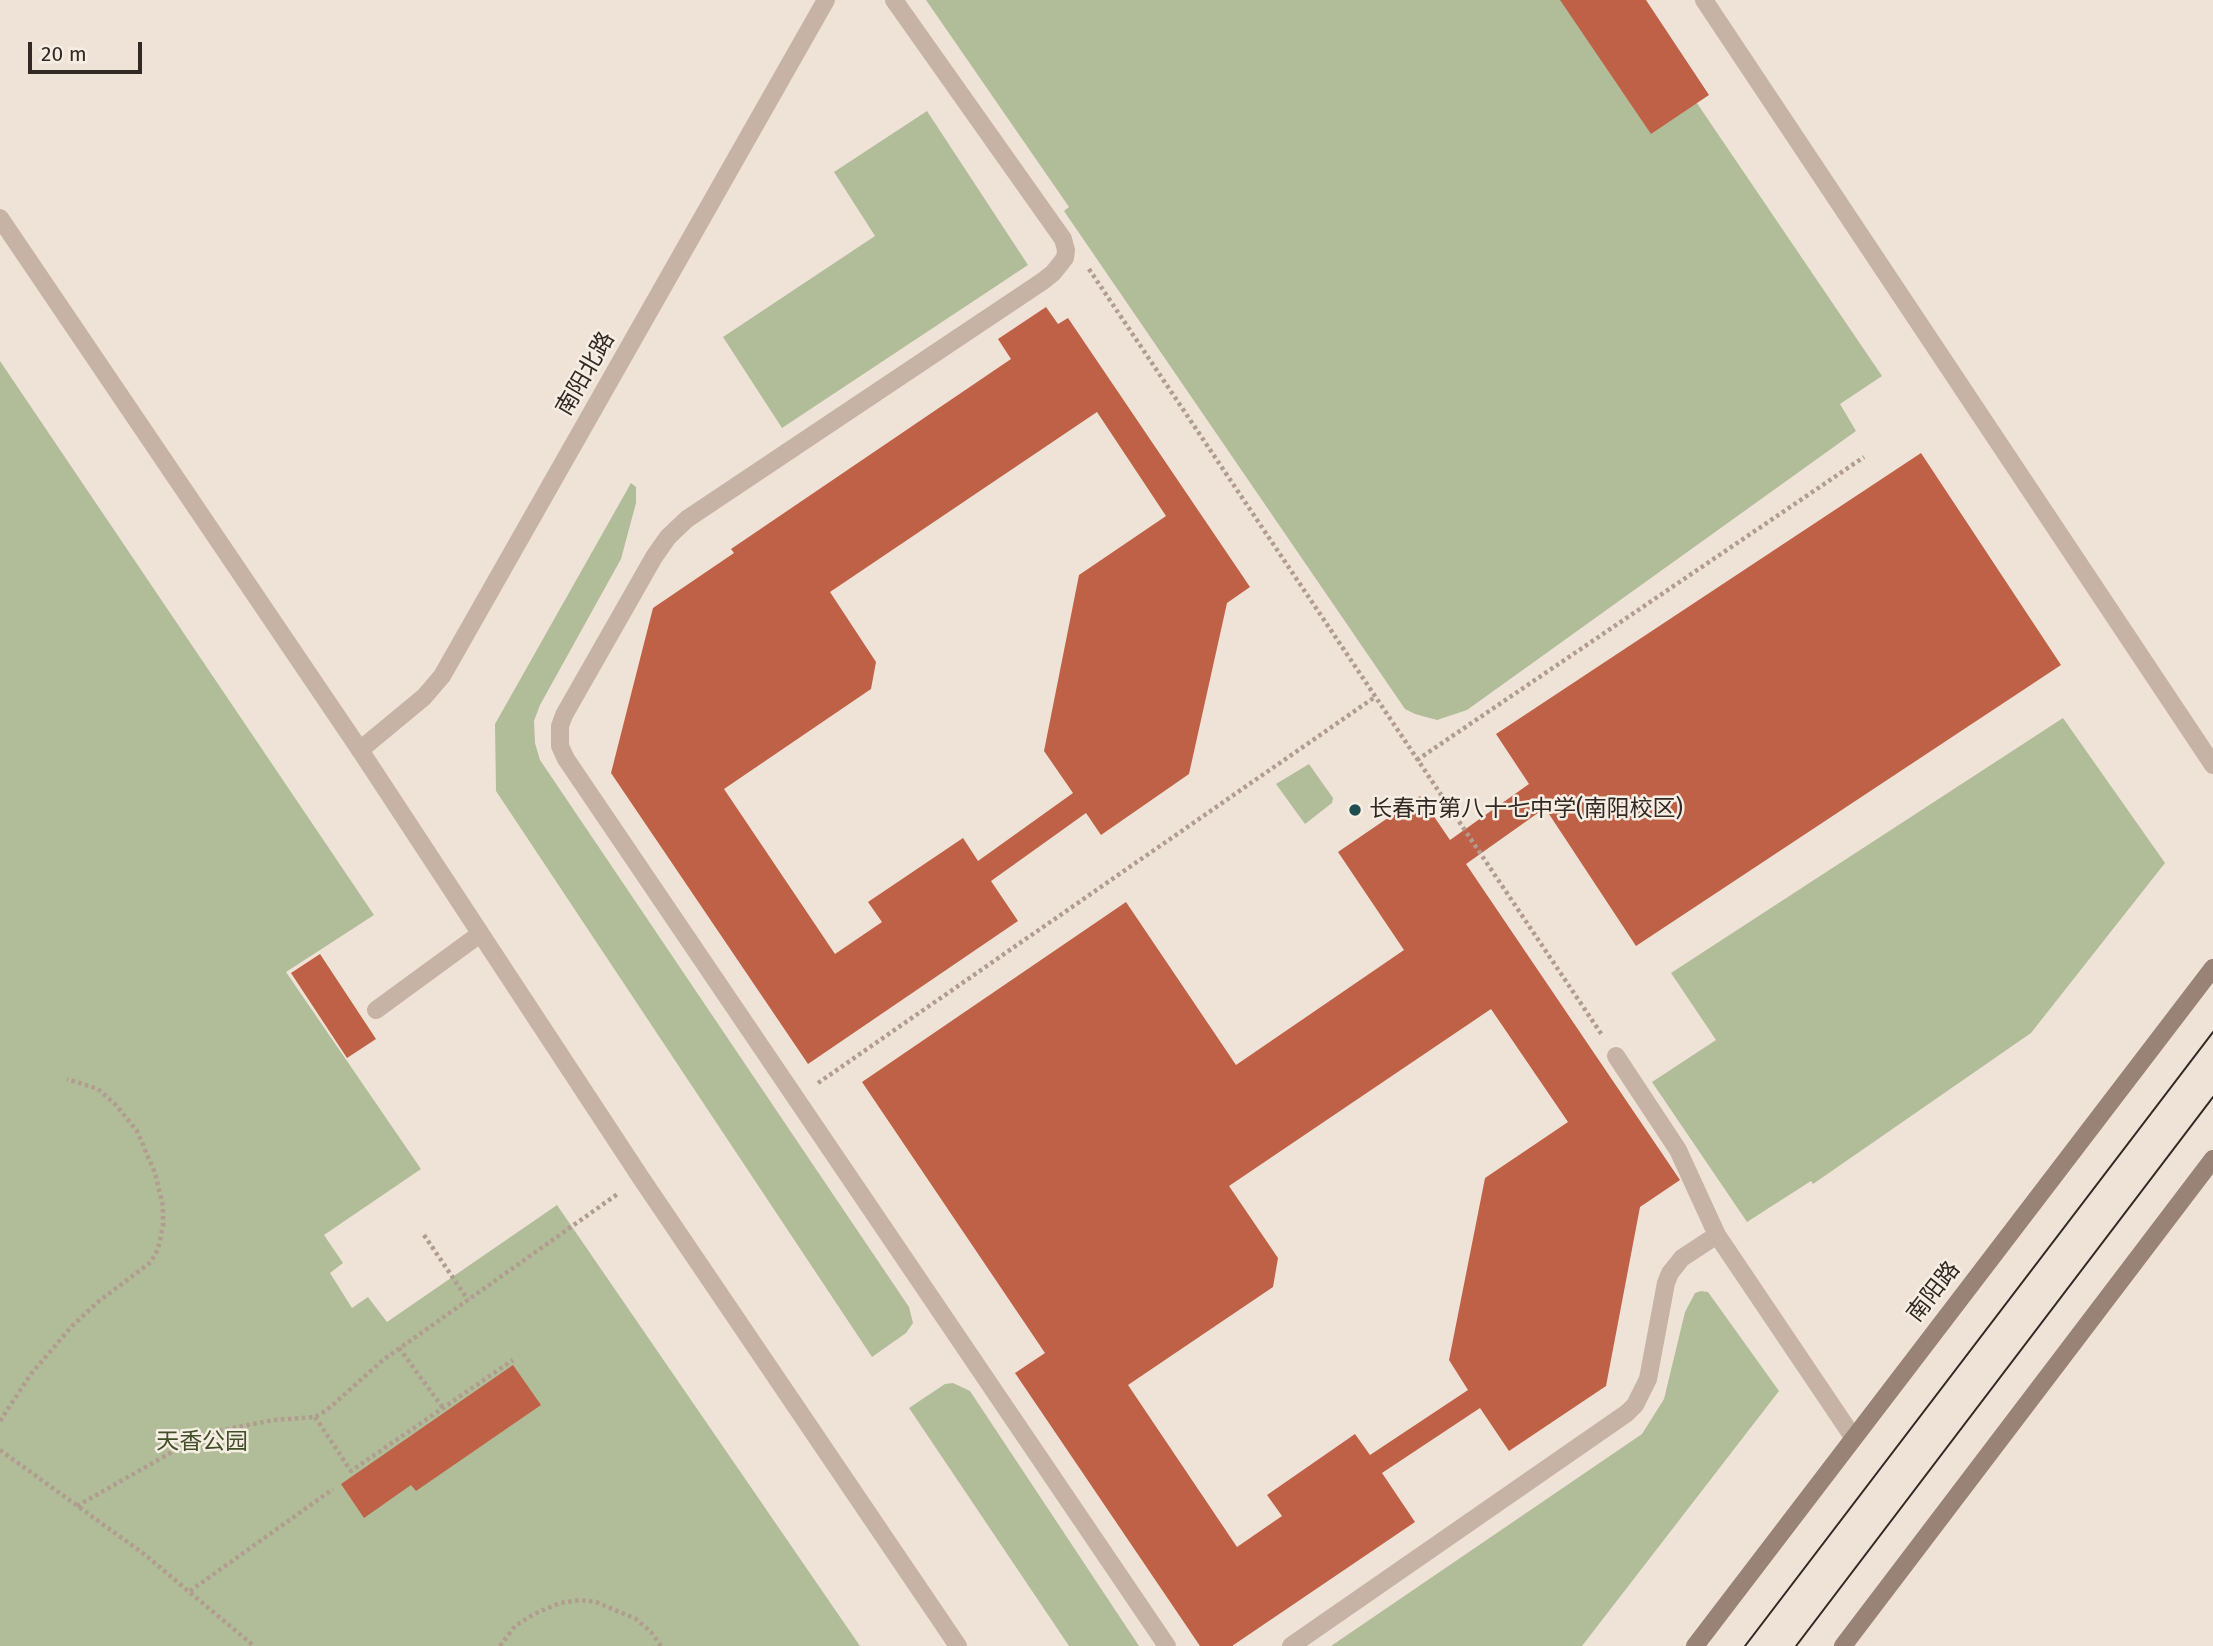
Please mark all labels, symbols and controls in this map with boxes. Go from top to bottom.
scale bar [32,28,145,72]
text: 20 m [41,41,87,67]
street label: 南阳北路 [551,327,621,421]
place label: 长春市第八十七中学(南阳校区) [1369,796,1683,824]
marker: 长春市第八十七中学(南阳校区) [1347,802,1363,818]
street label: 南阳路 [1902,1256,1966,1328]
park label: 天香公园 [156,1429,248,1457]

